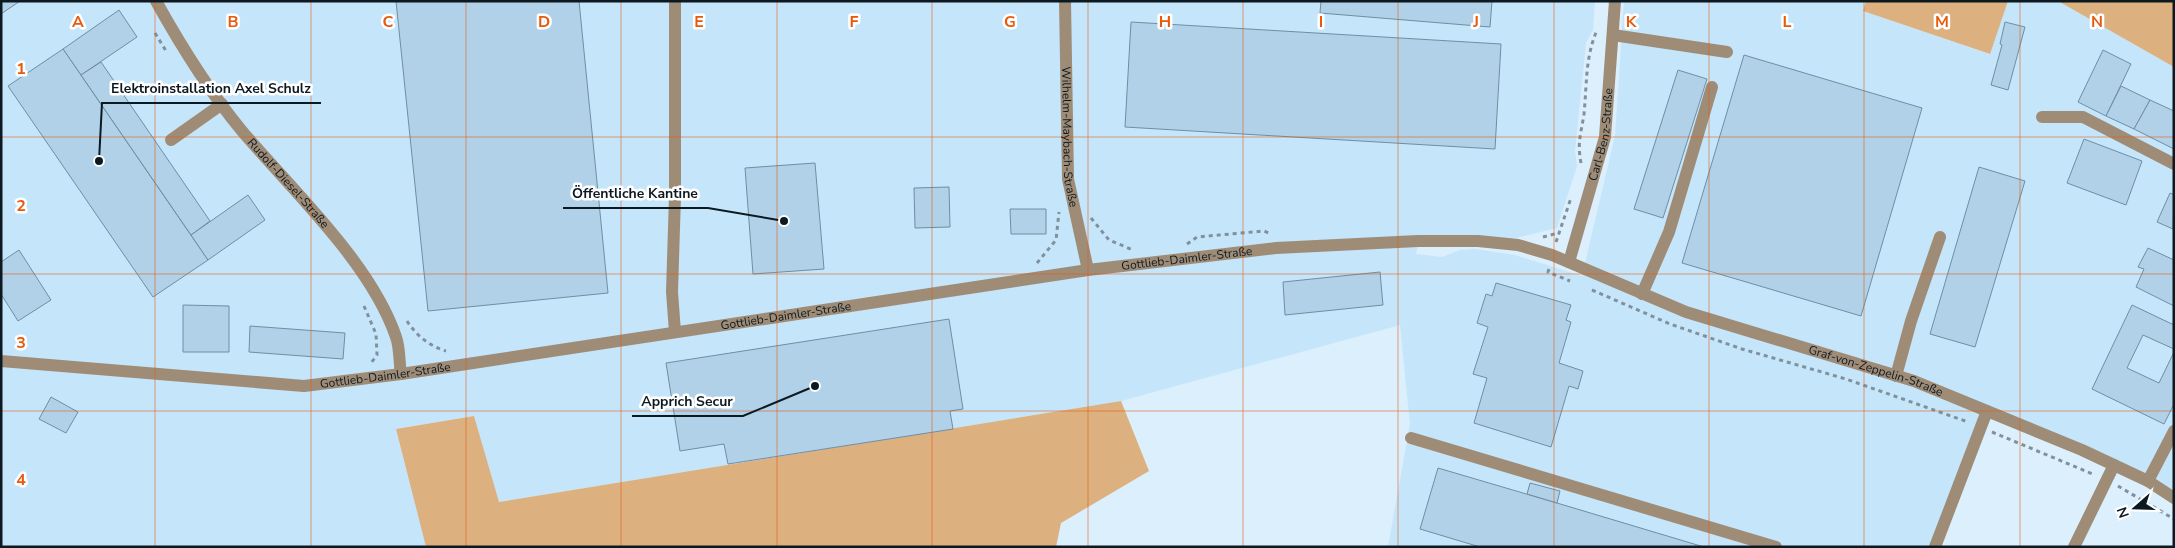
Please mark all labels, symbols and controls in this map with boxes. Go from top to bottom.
text: A [72,11,84,33]
text: B [227,11,239,33]
text: C [383,11,394,33]
text: D [538,11,550,33]
text: E [694,11,704,33]
text: F [850,11,859,33]
text: G [1004,11,1016,33]
text: H [1159,11,1171,33]
text: I [1319,11,1323,33]
text: J [1472,11,1479,33]
text: K [1626,11,1638,33]
text: L [1783,11,1792,33]
text: M [1935,11,1949,33]
text: N [2091,11,2103,33]
text: 1 [16,58,26,80]
street label: Wilhelm-Maybach-Straße [1058,66,1082,209]
callout: Elektroinstallation Axel Schulz [102,74,321,103]
text: Elektroinstallation Axel Schulz [111,79,311,98]
street label: Carl-Benz-Straße [1585,87,1617,183]
street label: Rudolf-Diesel-Straße [244,135,333,232]
callout: Öffentliche Kantine [563,179,708,208]
text: Öffentliche Kantine [572,184,698,203]
text: 2 [16,195,26,217]
street label: Gottlieb-Daimler-Straße [1120,243,1253,274]
street label: Gottlieb-Daimler-Straße [720,298,852,334]
text: 3 [16,332,26,354]
street label: Graf-von-Zeppelin-Straße [1807,342,1945,400]
street label: Gottlieb-Daimler-Straße [319,359,452,392]
callout: Apprich Secur [632,387,743,416]
text: Apprich Secur [641,392,733,411]
text: 4 [16,469,26,491]
north arrow [2110,483,2160,533]
text: N [2113,504,2134,520]

